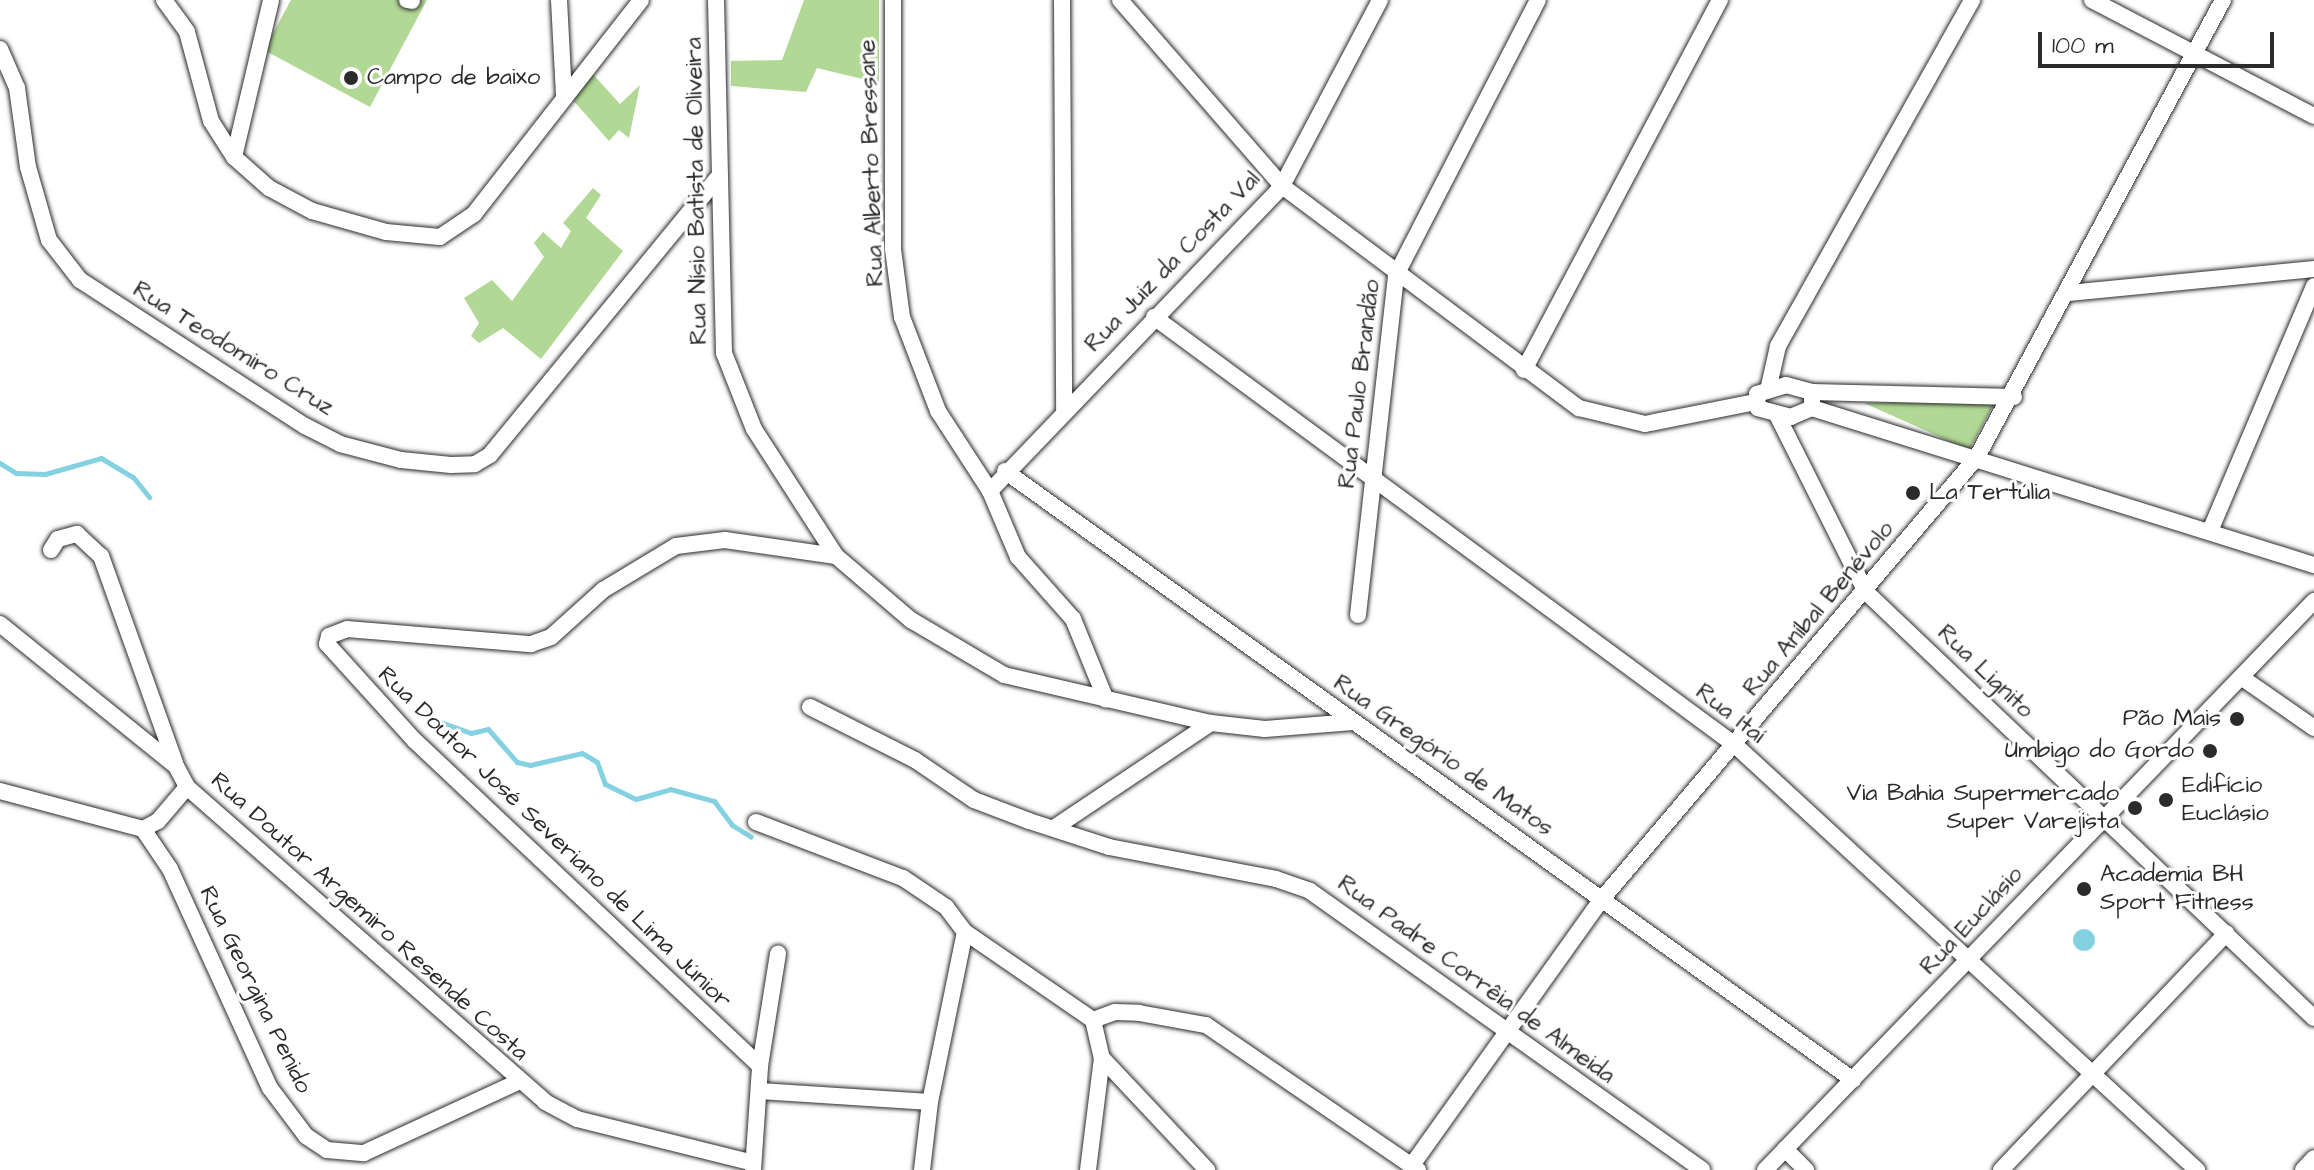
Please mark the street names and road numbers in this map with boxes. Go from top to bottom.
street label: Rua Nísio Batista de Oliveira [680,37,714,345]
street label: Rua Alberto Bressane [853,39,891,287]
street label: Rua Juiz da Costa Val [1079,166,1267,358]
street label: Rua Teodomiro Cruz [127,275,339,423]
street label: Rua Paulo Brandão [1333,278,1387,490]
street label: Rua Aníbal Benévolo [1737,516,1901,702]
street label: Rua Lignito [1931,619,2039,725]
street label: Rua Doutor José Severiano de Lima Júnior [371,661,737,1015]
street label: Rua Gregório de Matos [1327,669,1559,843]
street label: Rua Itaí [1689,678,1771,750]
street label: Rua Doutor Argemiro Resende Costa [204,767,534,1067]
street label: Rua Euclásio [1914,861,2030,981]
street label: Rua Padre Corrêia de Almeida [1332,870,1620,1090]
street label: Rua Georgina Penido [192,882,318,1098]

